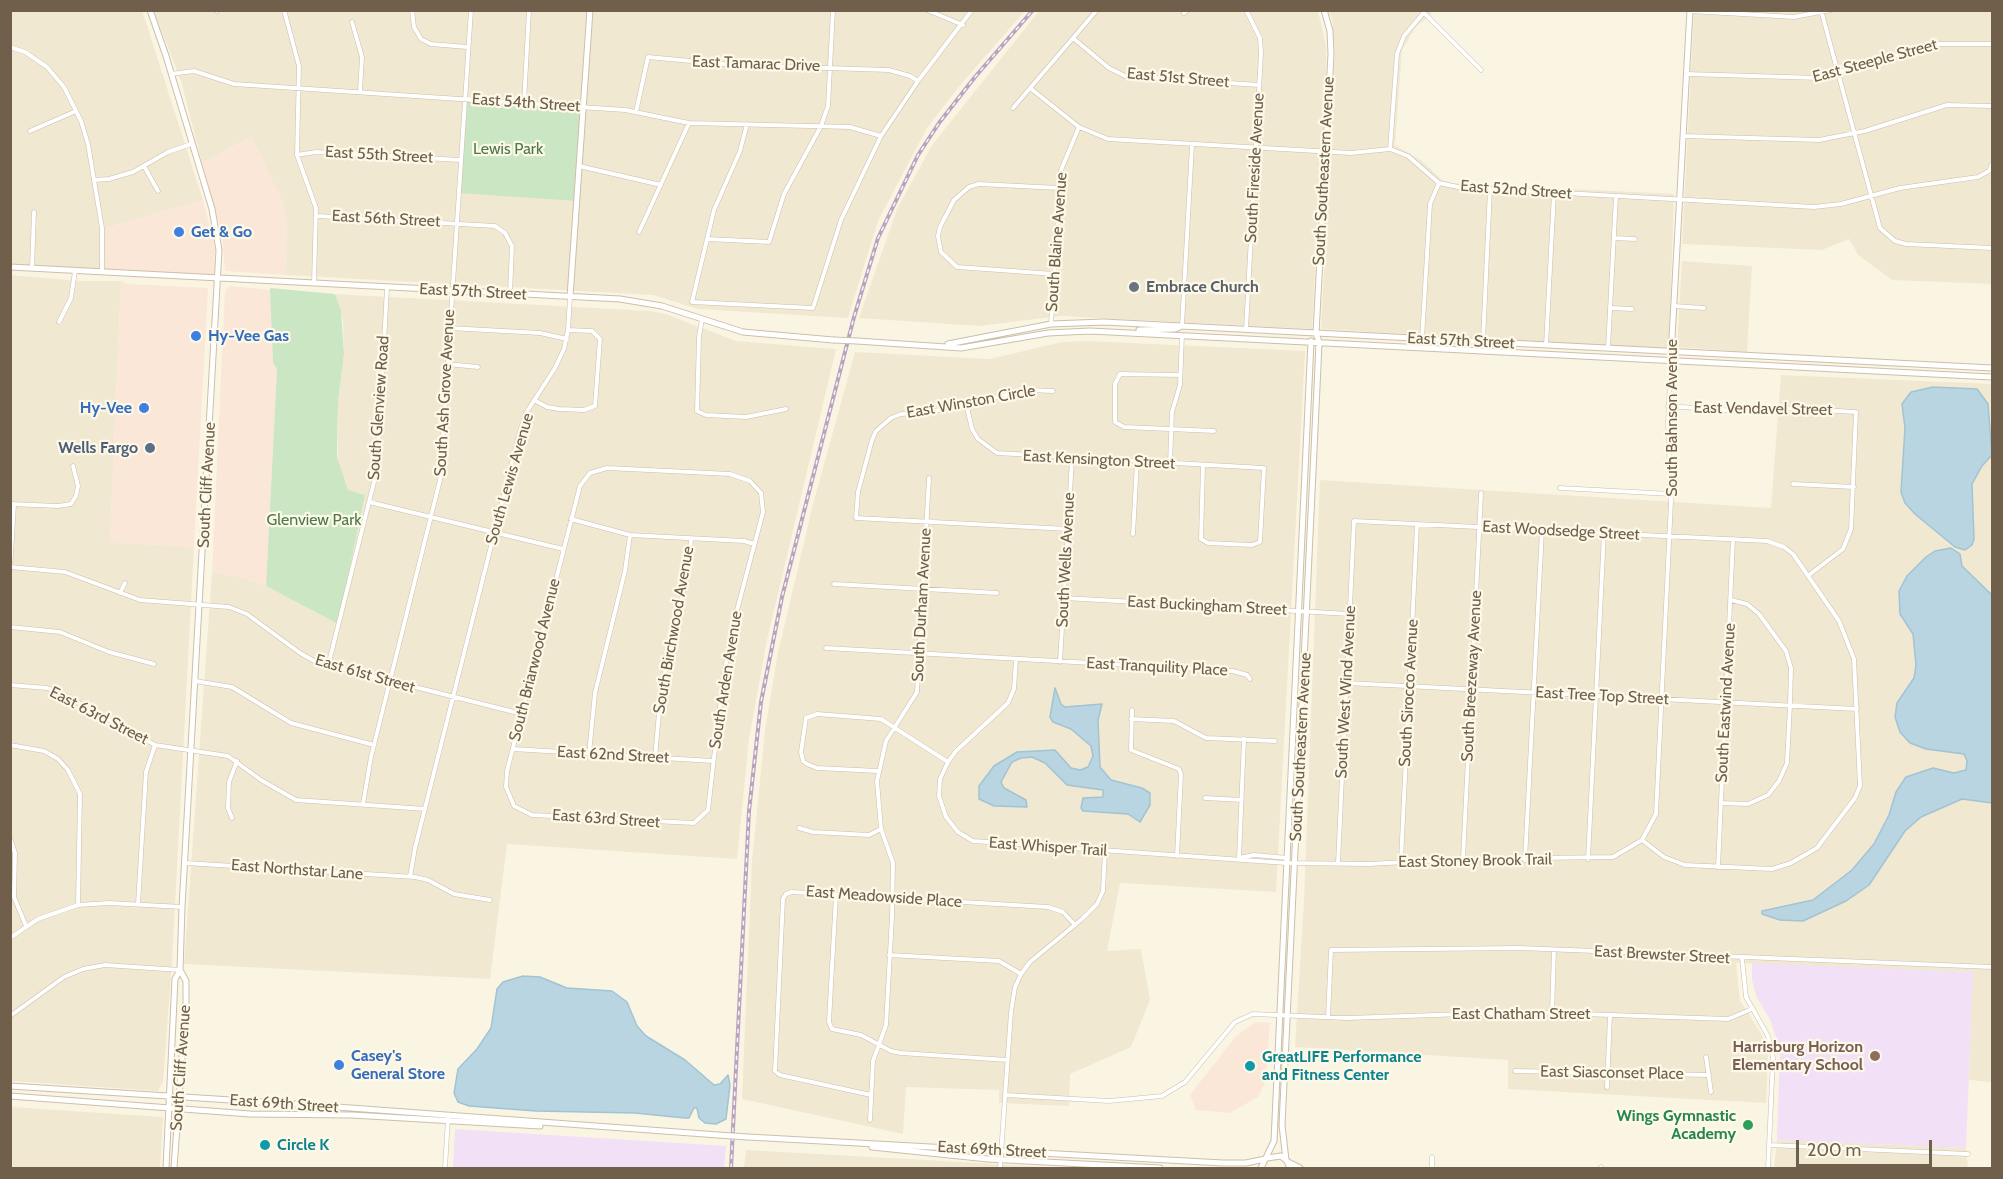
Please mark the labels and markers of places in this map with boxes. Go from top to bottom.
place label: Get & Go [191,222,252,242]
marker: Get & Go [172,225,186,239]
place label: Embrace Church [1146,277,1259,297]
marker: Embrace Church [1127,280,1141,294]
place label: Hy-Vee Gas [208,326,289,346]
marker: Hy-Vee Gas [189,329,203,343]
place label: Hy-Vee [80,398,132,418]
marker: Hy-Vee [137,401,151,415]
place label: Wells Fargo [58,438,138,458]
marker: Wells Fargo [143,441,157,455]
place label: Harrisburg Horizon Elementary School [1732,1037,1863,1075]
place label: Casey's General Store [351,1046,445,1084]
place label: GreatLIFE Performance and Fitness Center [1262,1047,1421,1085]
marker: Harrisburg Horizon Elementary School [1868,1049,1882,1063]
marker: Casey's General Store [332,1058,346,1072]
marker: GreatLIFE Performance and Fitness Center [1243,1059,1257,1073]
place label: Wings Gymnastic Academy [1616,1106,1736,1144]
marker: Wings Gymnastic Academy [1741,1118,1755,1132]
place label: Circle K [277,1135,329,1155]
marker: Circle K [258,1138,272,1152]

